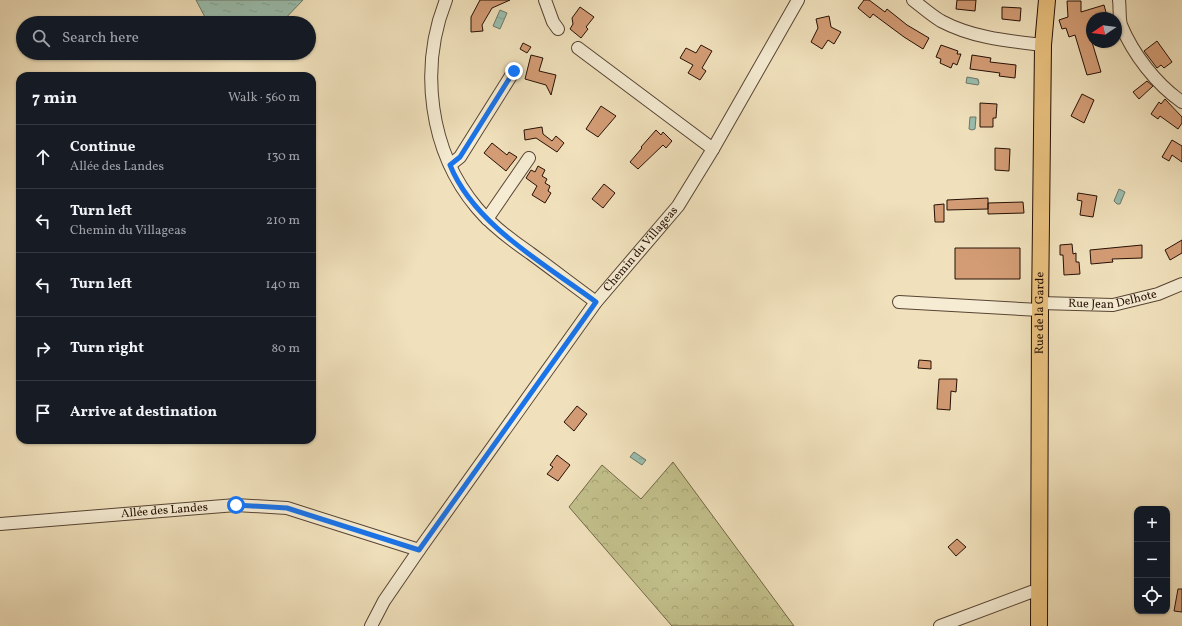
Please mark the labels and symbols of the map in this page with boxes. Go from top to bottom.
north arrow [1086,12,1122,48]
route end [505,62,523,80]
street label: Chemin du Villageas [600,203,682,295]
street label: Rue de la Garde [1032,271,1048,354]
street label: Rue Jean Delhote [1068,287,1159,313]
route start [227,496,245,514]
street label: Allée des Landes [120,499,208,522]

